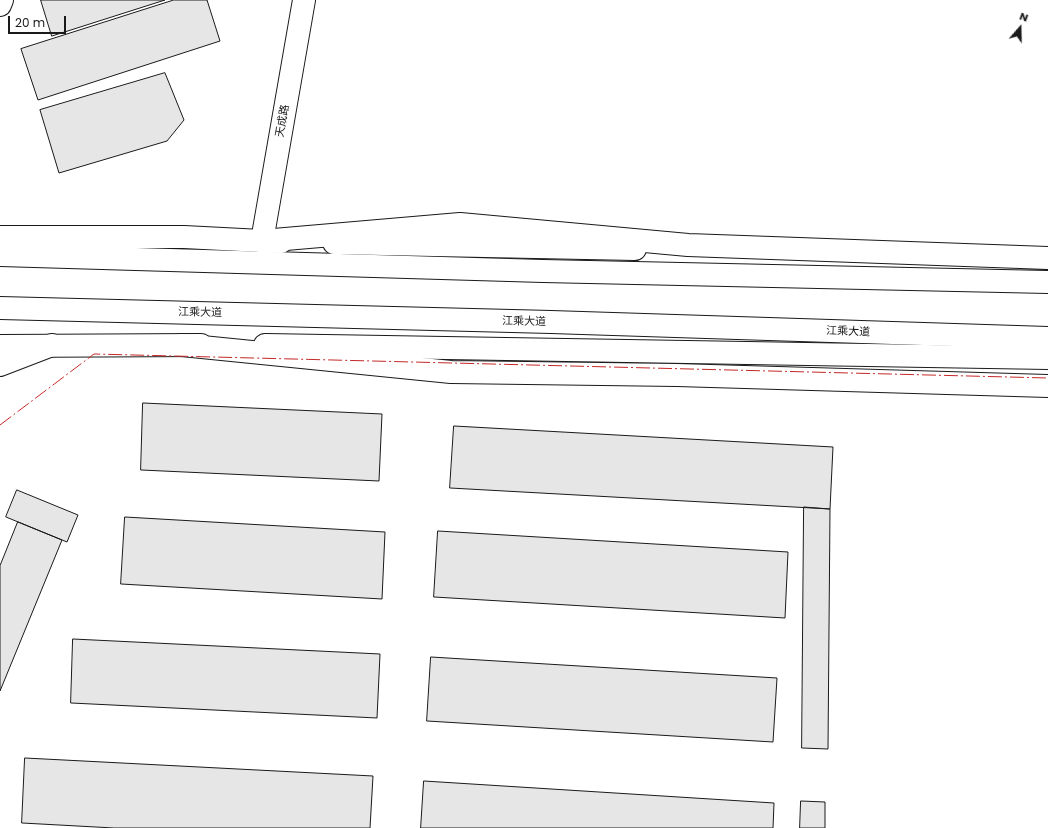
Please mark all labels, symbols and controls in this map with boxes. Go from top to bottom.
scale bar [10,8,68,34]
north arrow [1000,8,1040,48]
text: N [1017,8,1031,26]
text: 20 m [15,14,45,31]
street label: 天成路 [274,104,292,138]
street label: 江乘大道 [178,306,222,320]
street label: 江乘大道 [502,315,546,329]
street label: 江乘大道 [826,325,870,339]

